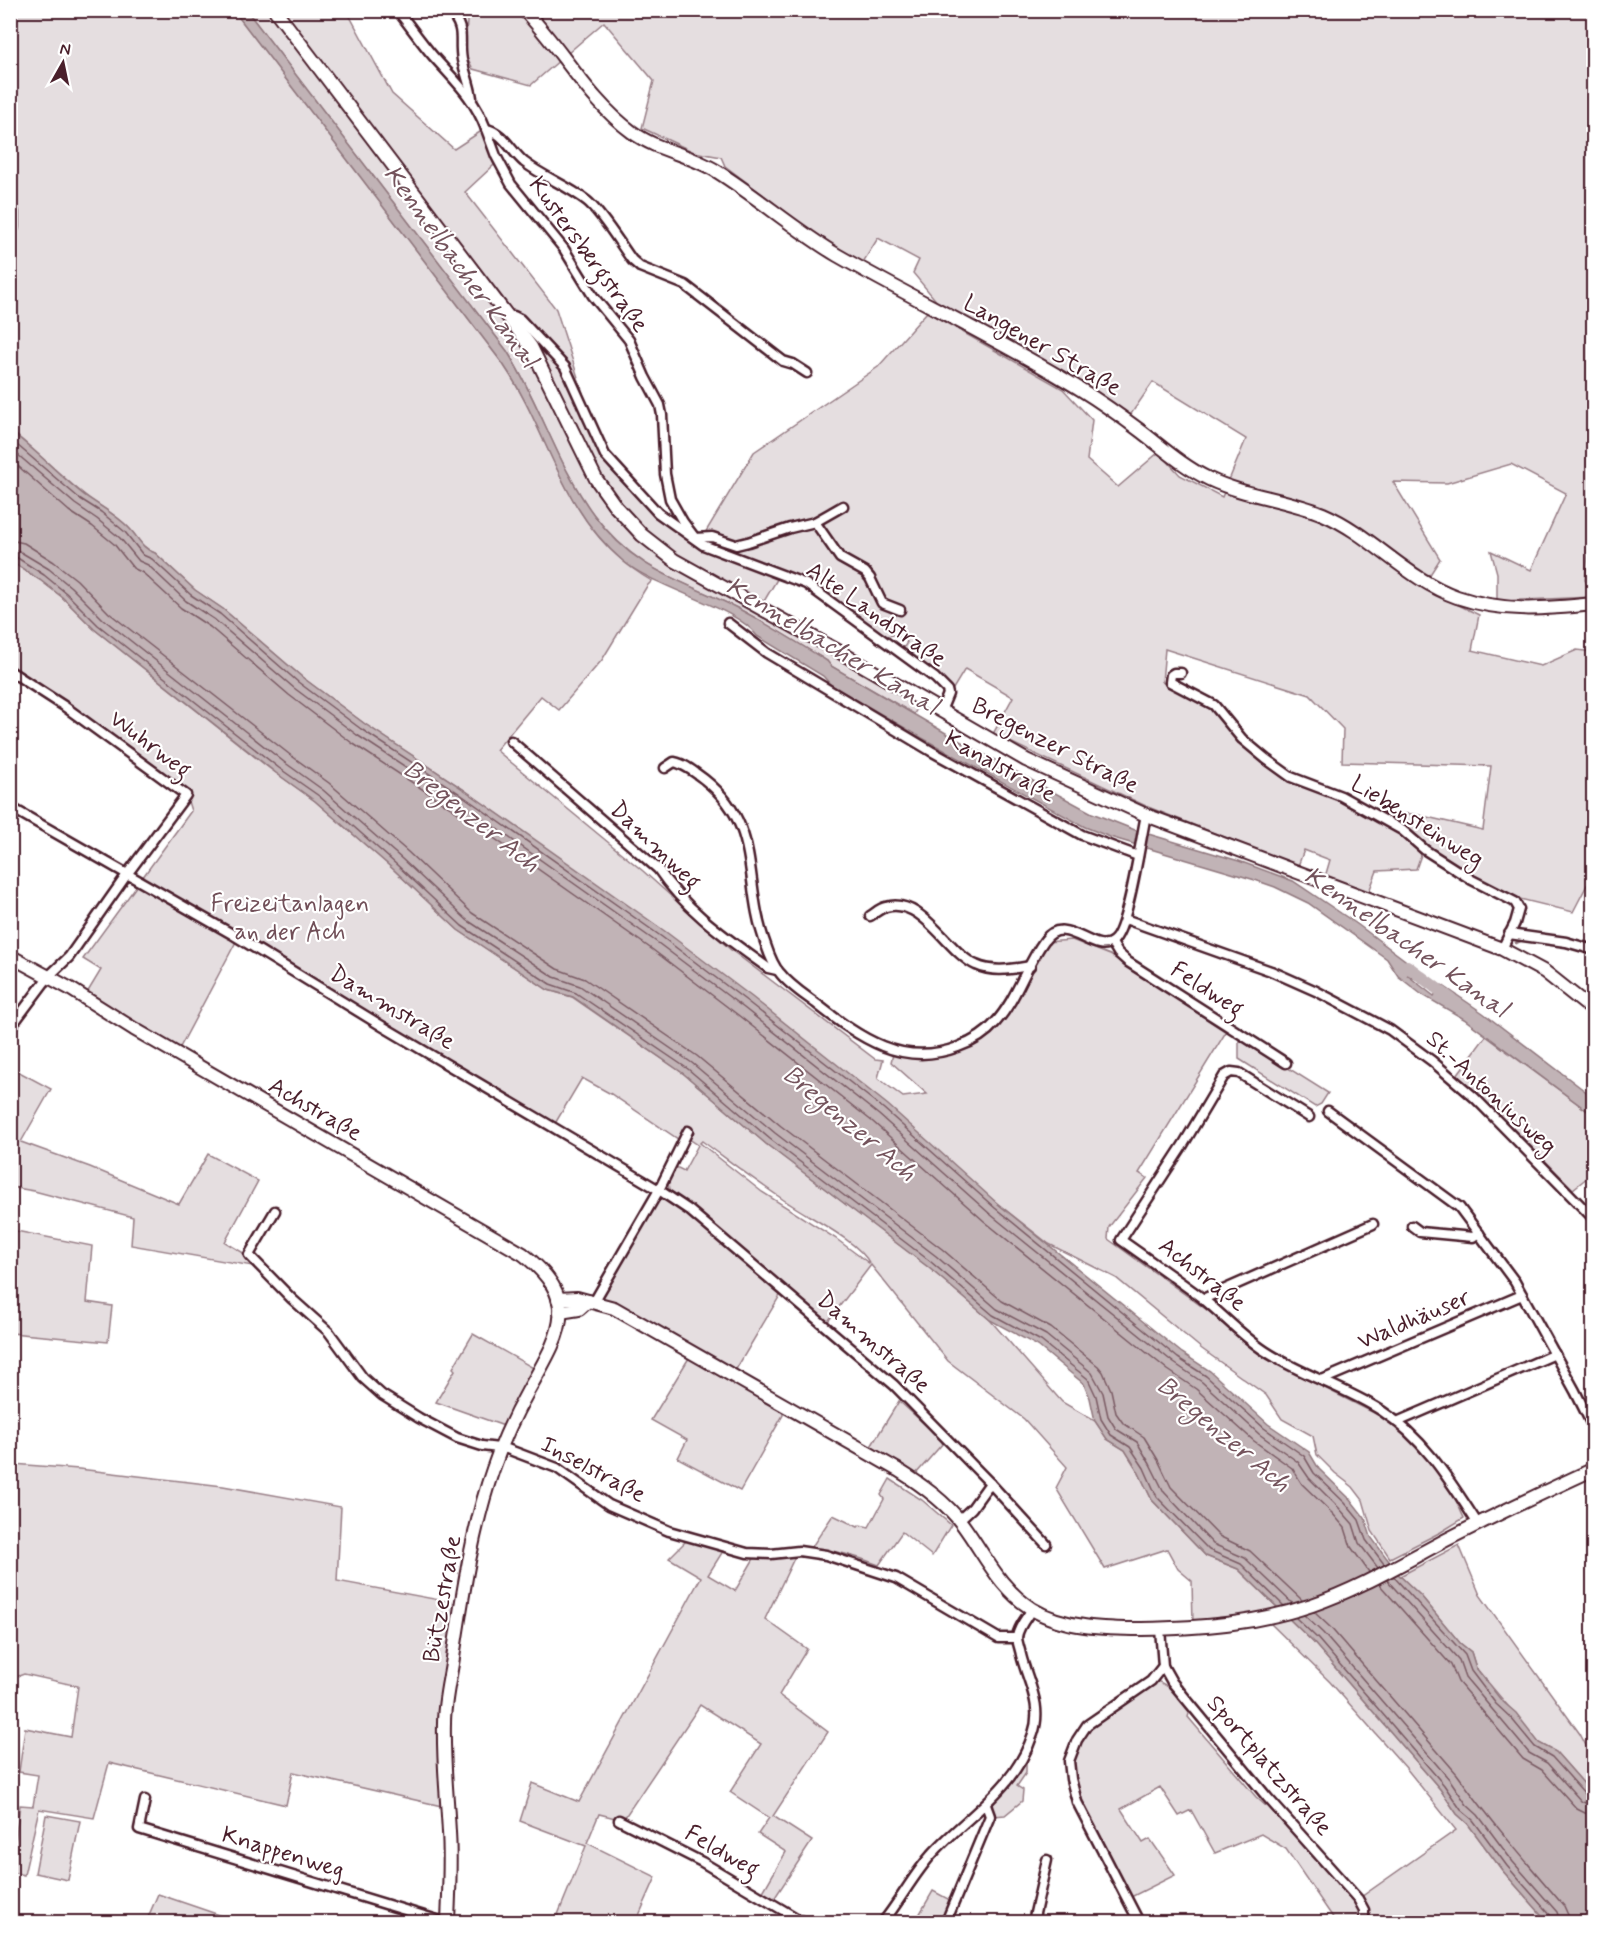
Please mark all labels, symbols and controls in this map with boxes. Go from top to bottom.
north arrow [33,33,93,93]
text: N [58,38,72,61]
water label: Kennelbacher Kanal [375,159,546,376]
street label: Kustersbergstraße [519,171,655,341]
street label: Langener Straße [956,288,1127,406]
street label: Alte Landstraße [800,555,952,675]
water label: Kennelbacher Kanal [719,570,946,725]
street label: Bregenzer Straße [965,691,1144,803]
street label: Wuhrweg [101,704,197,789]
street label: Kanalstraße [939,724,1061,810]
water label: Bregenzer Ach [394,753,546,883]
street label: Liebensteinweg [1344,769,1489,877]
street label: Dammweg [600,795,707,900]
water label: Kennelbacher Kanal [1297,860,1516,1027]
park label: Freizeitanlagen an der Ach [211,889,369,948]
street label: Feldweg [1163,955,1250,1028]
street label: Dammstraße [323,958,461,1058]
street label: St.-Antoniusweg [1417,1024,1563,1163]
water label: Bregenzer Ach [774,1058,923,1191]
street label: Achstraße [263,1071,368,1149]
street label: Achstraße [1152,1231,1252,1319]
street label: Waldhäuser [1353,1282,1475,1358]
street label: Dammstraße [810,1285,937,1401]
water label: Bregenzer Ach [1148,1369,1297,1502]
street label: Inselstraße [535,1429,651,1511]
street label: Bützestraße [417,1533,469,1665]
street label: Sportplatzstraße [1199,1689,1339,1843]
street label: Feldweg [678,1818,765,1888]
street label: Knappenweg [218,1820,348,1886]

